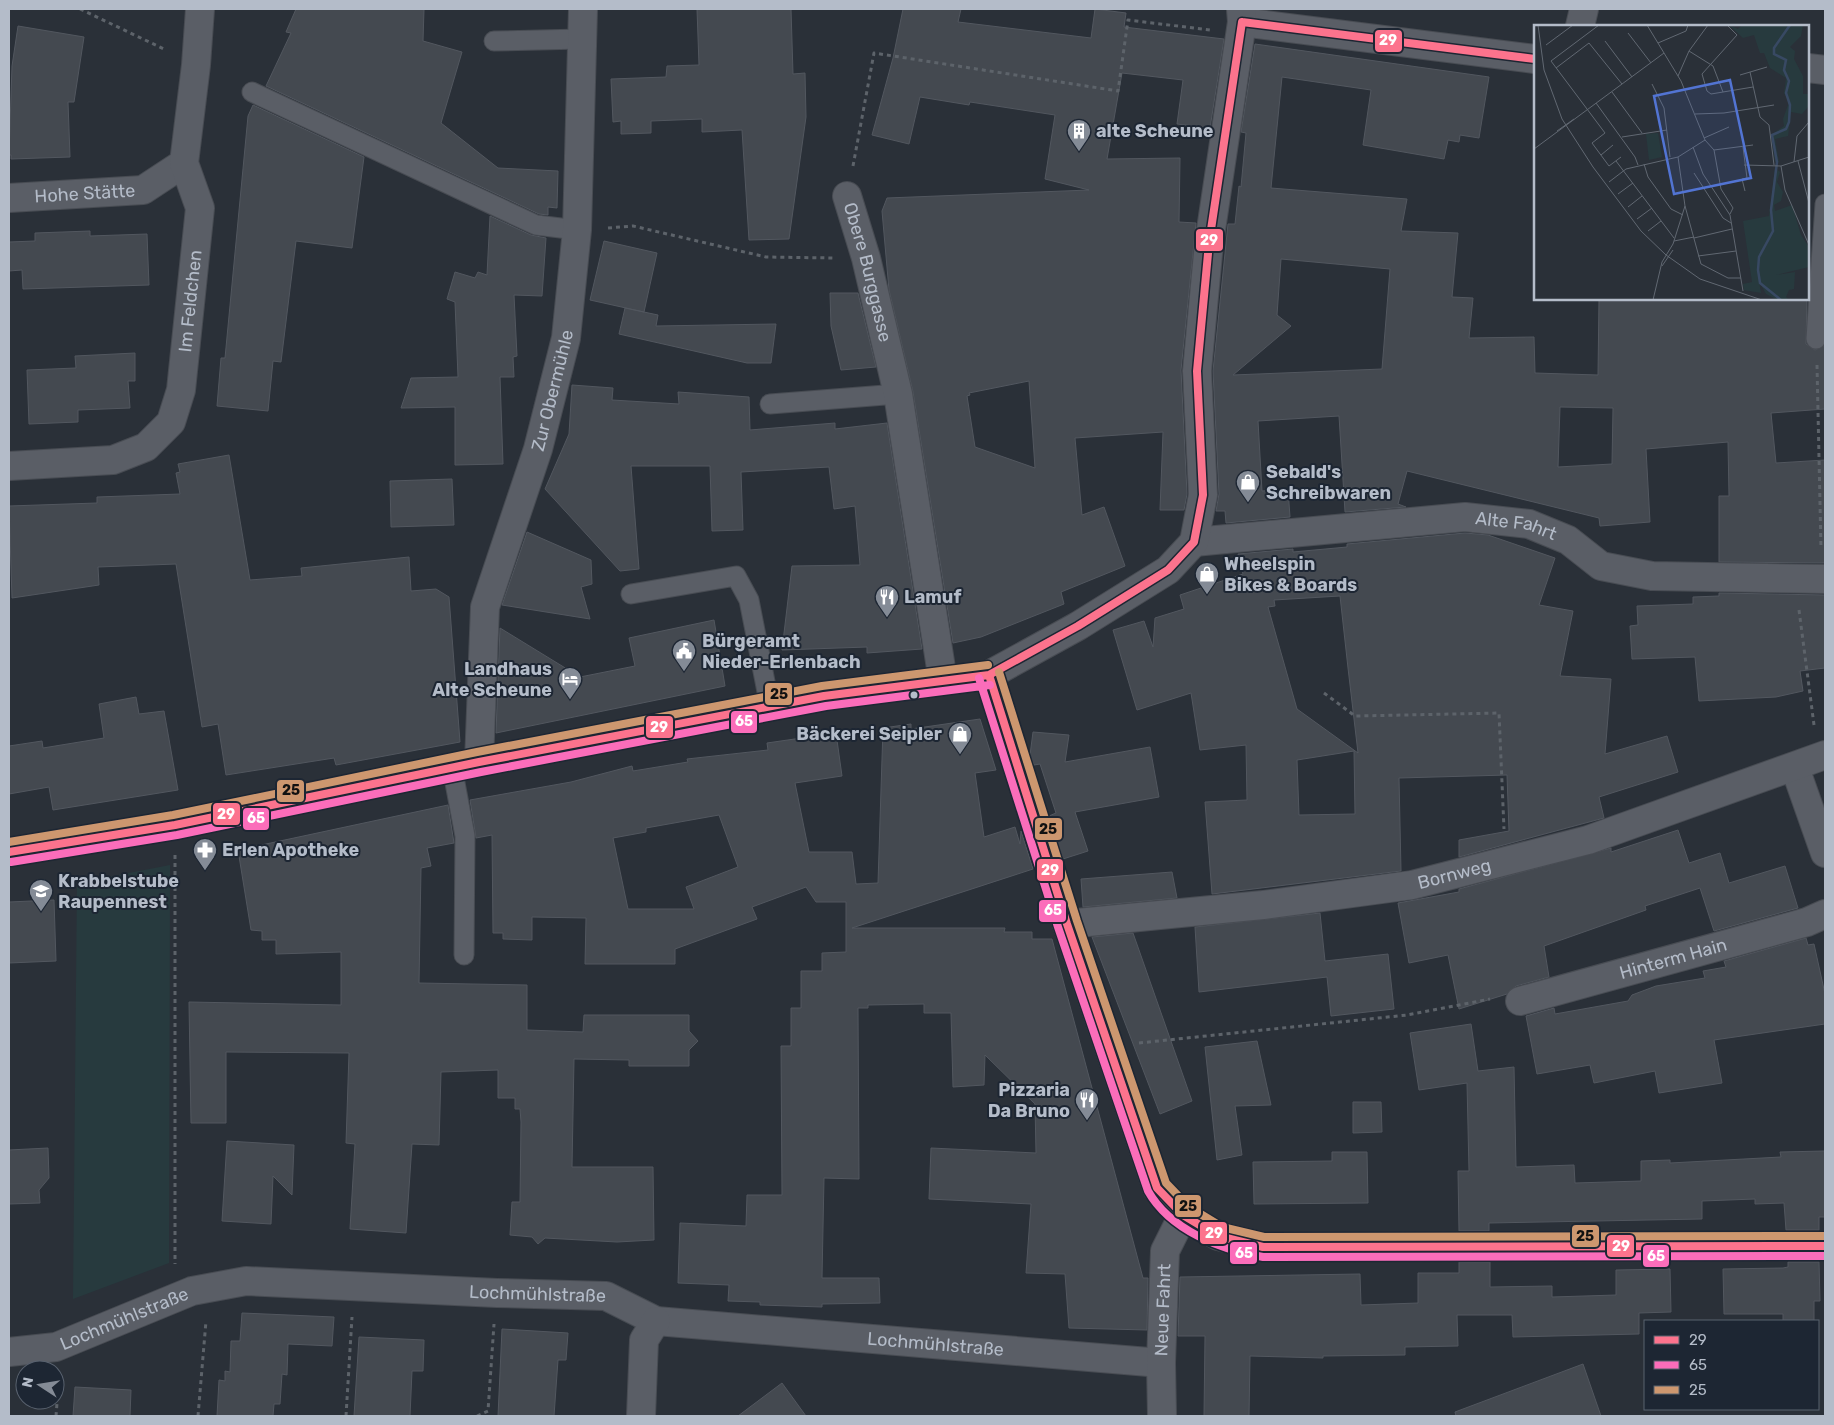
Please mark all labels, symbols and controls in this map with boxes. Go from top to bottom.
inset map [1534,25,1809,300]
line badge: 29 [1374,29,1403,53]
text: 29 [1379,32,1397,49]
building icon: alte Scheune [1066,118,1092,152]
place label: alte Scheune [1096,120,1214,142]
street label: Hohe Stätte [34,179,136,207]
street label: Obere Burggasse [839,200,896,344]
line badge: 29 [1195,228,1224,252]
text: 29 [1200,232,1218,249]
street label: Im Feldchen [174,249,207,353]
street label: Zur Obermühle [527,329,578,454]
place label: Sebald's Schreibwaren [1266,461,1391,504]
shop icon: Sebald's Schreibwaren [1235,469,1261,503]
street label: Alte Fahrt [1474,507,1560,545]
place label: Wheelspin Bikes & Boards [1224,553,1357,596]
shop icon: Wheelspin Bikes & Boards [1194,561,1220,595]
restaurant icon: Lamuf [874,584,900,618]
place label: Lamuf [904,586,961,608]
place label: Bürgeramt Nieder-Erlenbach [702,630,861,673]
public building icon: Bürgeramt Nieder-Erlenbach [671,638,697,672]
place label: Landhaus Alte Scheune [432,658,552,701]
hotel icon: Landhaus Alte Scheune [557,666,583,700]
line badge: 25 [764,682,793,706]
text: 25 [770,686,788,703]
unlabelled marker [909,690,919,700]
line badge: 65 [730,710,758,734]
text: 65 [735,713,753,730]
line badge: 29 [645,715,674,739]
text: 29 [650,719,668,736]
shop icon: Bäckerei Seipler [947,721,973,755]
place label: Bäckerei Seipler [796,723,942,745]
line badge: 25 [276,779,305,803]
text: 25 [282,782,300,799]
line badge: 29 [212,802,241,826]
text: 29 [217,806,235,823]
line badge: 65 [242,807,270,831]
text: 65 [247,810,265,827]
line badge: 25 [1034,817,1063,841]
text: 25 [1039,821,1057,838]
pharmacy icon: Erlen Apotheke [192,837,218,871]
place label: Erlen Apotheke [222,839,360,861]
street label: Bornweg [1415,854,1493,894]
line badge: 29 [1036,858,1064,882]
text: 29 [1041,862,1059,879]
place label: Krabbelstube Raupennest [58,870,179,913]
school or university icon: Krabbelstube Raupennest [28,878,54,912]
line badge: 65 [1038,899,1067,923]
text: 65 [1044,902,1062,919]
street label: Hinterm Hain [1617,934,1729,984]
place label: Pizzaria Da Bruno [988,1079,1070,1122]
restaurant icon: Pizzaria Da Bruno [1074,1087,1100,1121]
line badge: 25 [1174,1194,1202,1218]
text: 25 [1179,1198,1197,1215]
line badge: 29 [1199,1221,1228,1245]
line badge: 25 [1571,1224,1600,1248]
text: 29 [1205,1225,1223,1242]
text: 25 [1576,1228,1594,1245]
line badge: 29 [1606,1234,1635,1258]
text: 29 [1612,1238,1630,1255]
line badge: 65 [1229,1241,1258,1265]
line badge: 65 [1642,1244,1670,1268]
text: 65 [1235,1245,1253,1262]
text: 65 [1647,1248,1665,1265]
street label: Neue Fahrt [1150,1263,1176,1357]
street label: Lochmühlstraße [468,1281,606,1307]
street label: Lochmühlstraße [57,1283,192,1355]
legend [1644,1320,1819,1410]
street label: Lochmühlstraße [866,1328,1005,1361]
text: 29 [1689,1331,1707,1349]
text: 65 [1689,1356,1707,1374]
north arrow [15,1360,65,1410]
text: N [18,1376,37,1389]
text: 25 [1689,1381,1707,1399]

